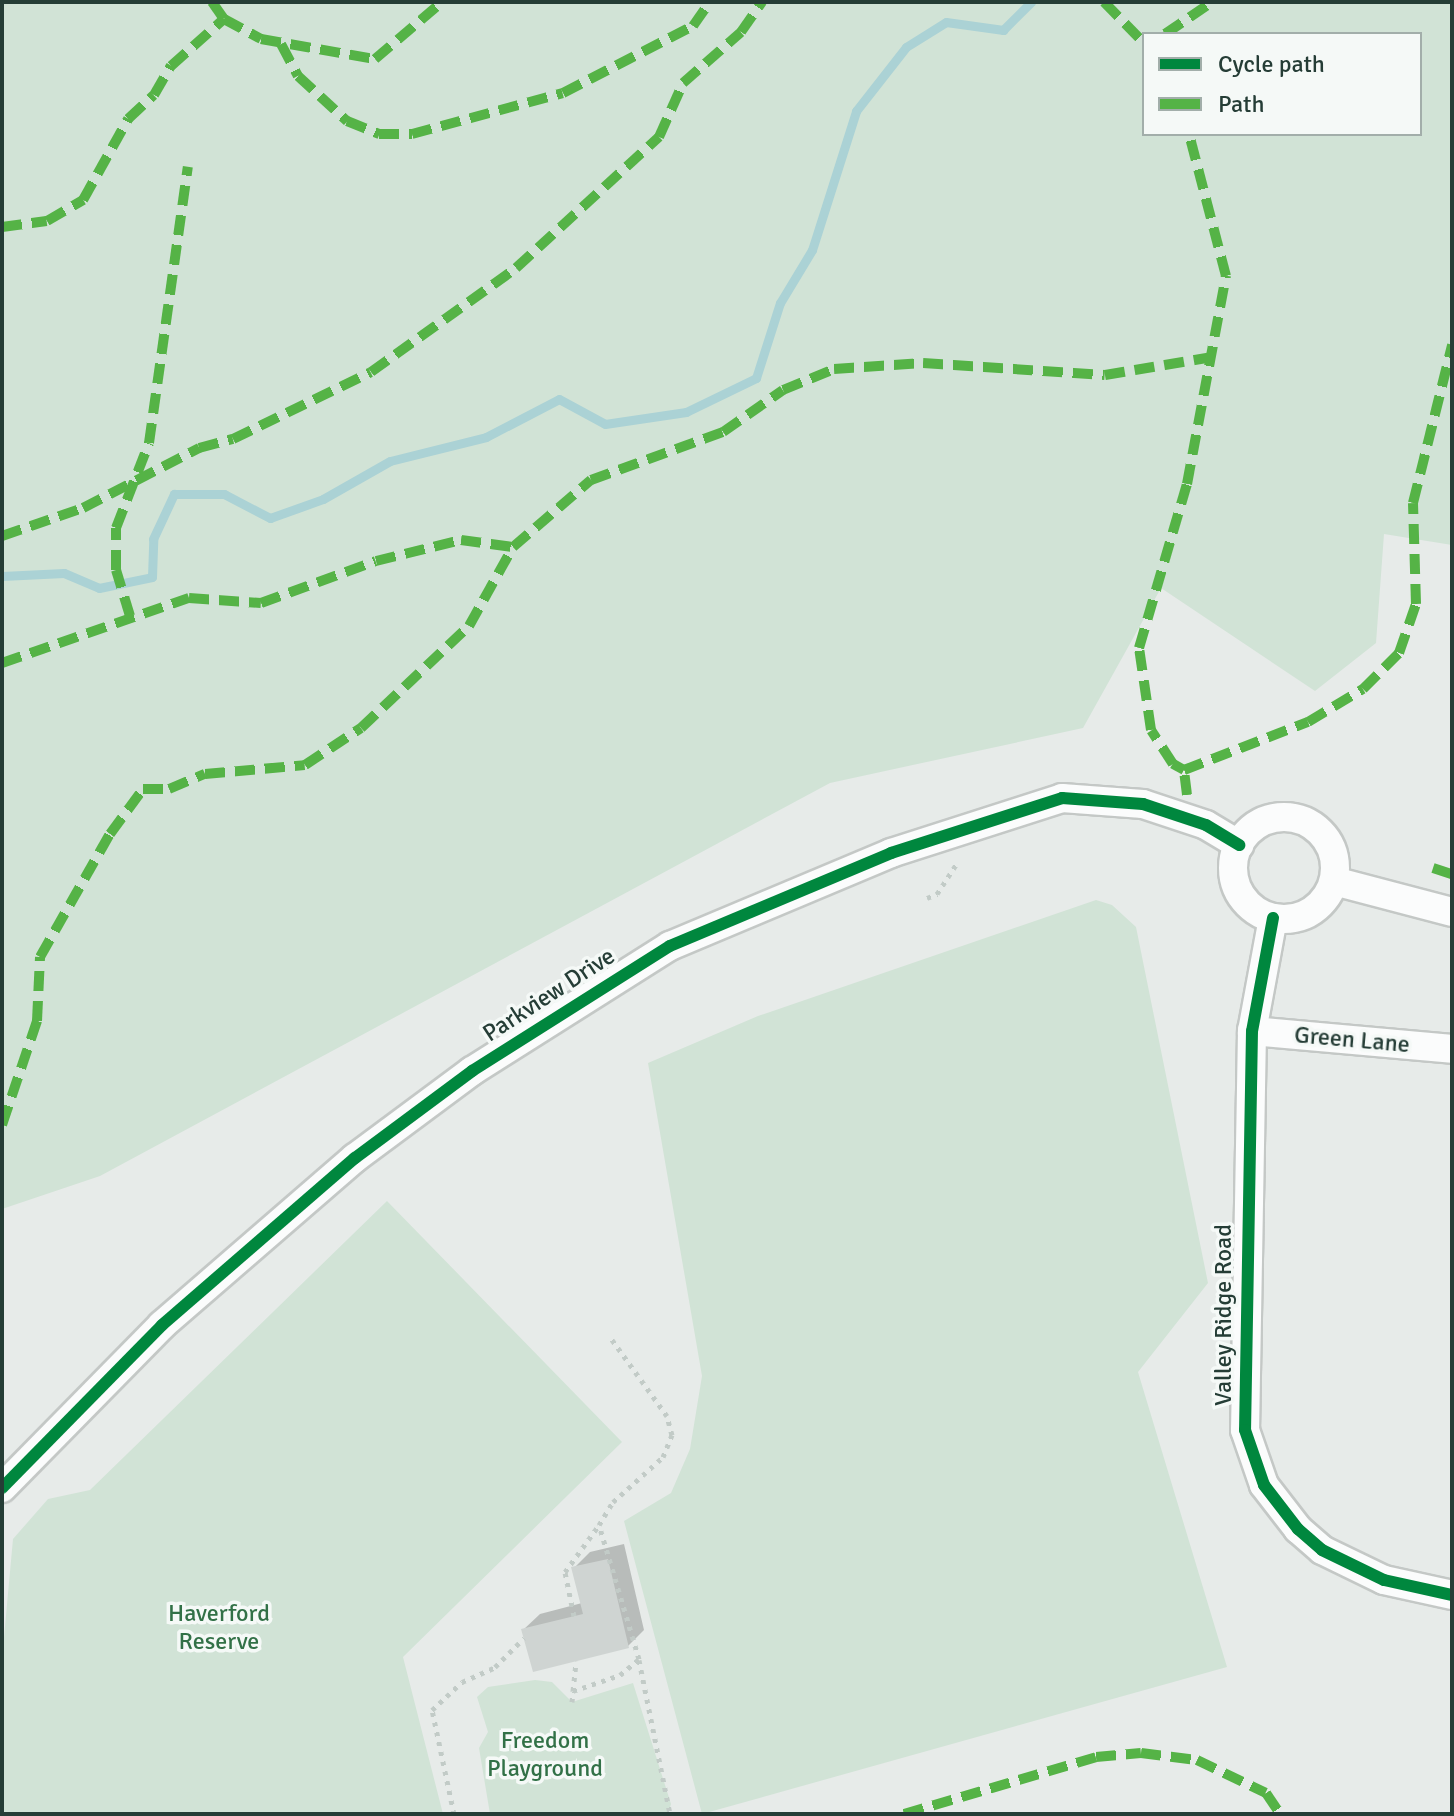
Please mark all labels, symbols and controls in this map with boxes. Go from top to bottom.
legend [1142,32,1422,136]
text: Cycle path [1218,49,1325,79]
text: Path [1218,89,1264,119]
street label: Parkview Drive [478,942,620,1048]
street label: Green Lane [1293,1021,1411,1059]
street label: Valley Ridge Road [1210,1224,1238,1406]
park label: Haverford Reserve [168,1600,270,1656]
park label: Freedom Playground [487,1727,603,1783]

